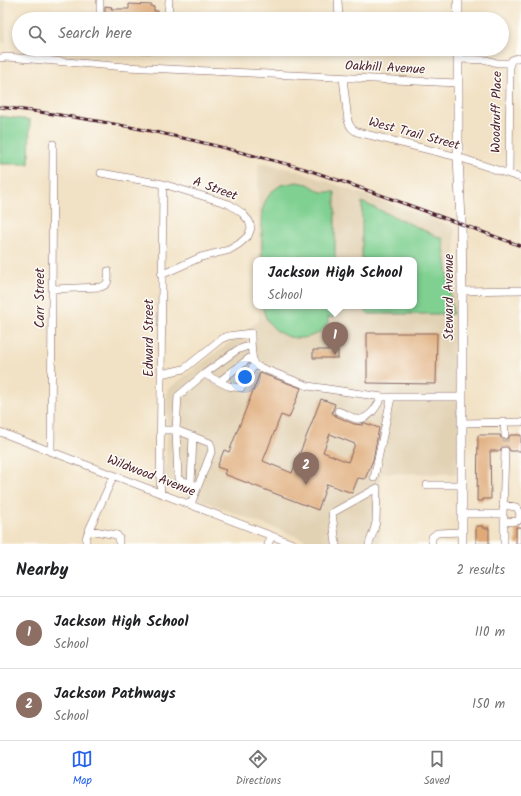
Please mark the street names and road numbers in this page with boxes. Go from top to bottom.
street label: Oakhill Avenue [344,55,426,81]
street label: Woodruff Place [486,71,508,153]
street label: West Trail Street [366,112,463,157]
street label: A Street [190,171,241,207]
street label: Steward Avenue [439,253,460,340]
street label: Carr Street [30,267,51,328]
street label: Edward Street [139,298,160,377]
street label: Wildwood Avenue [104,449,199,503]

